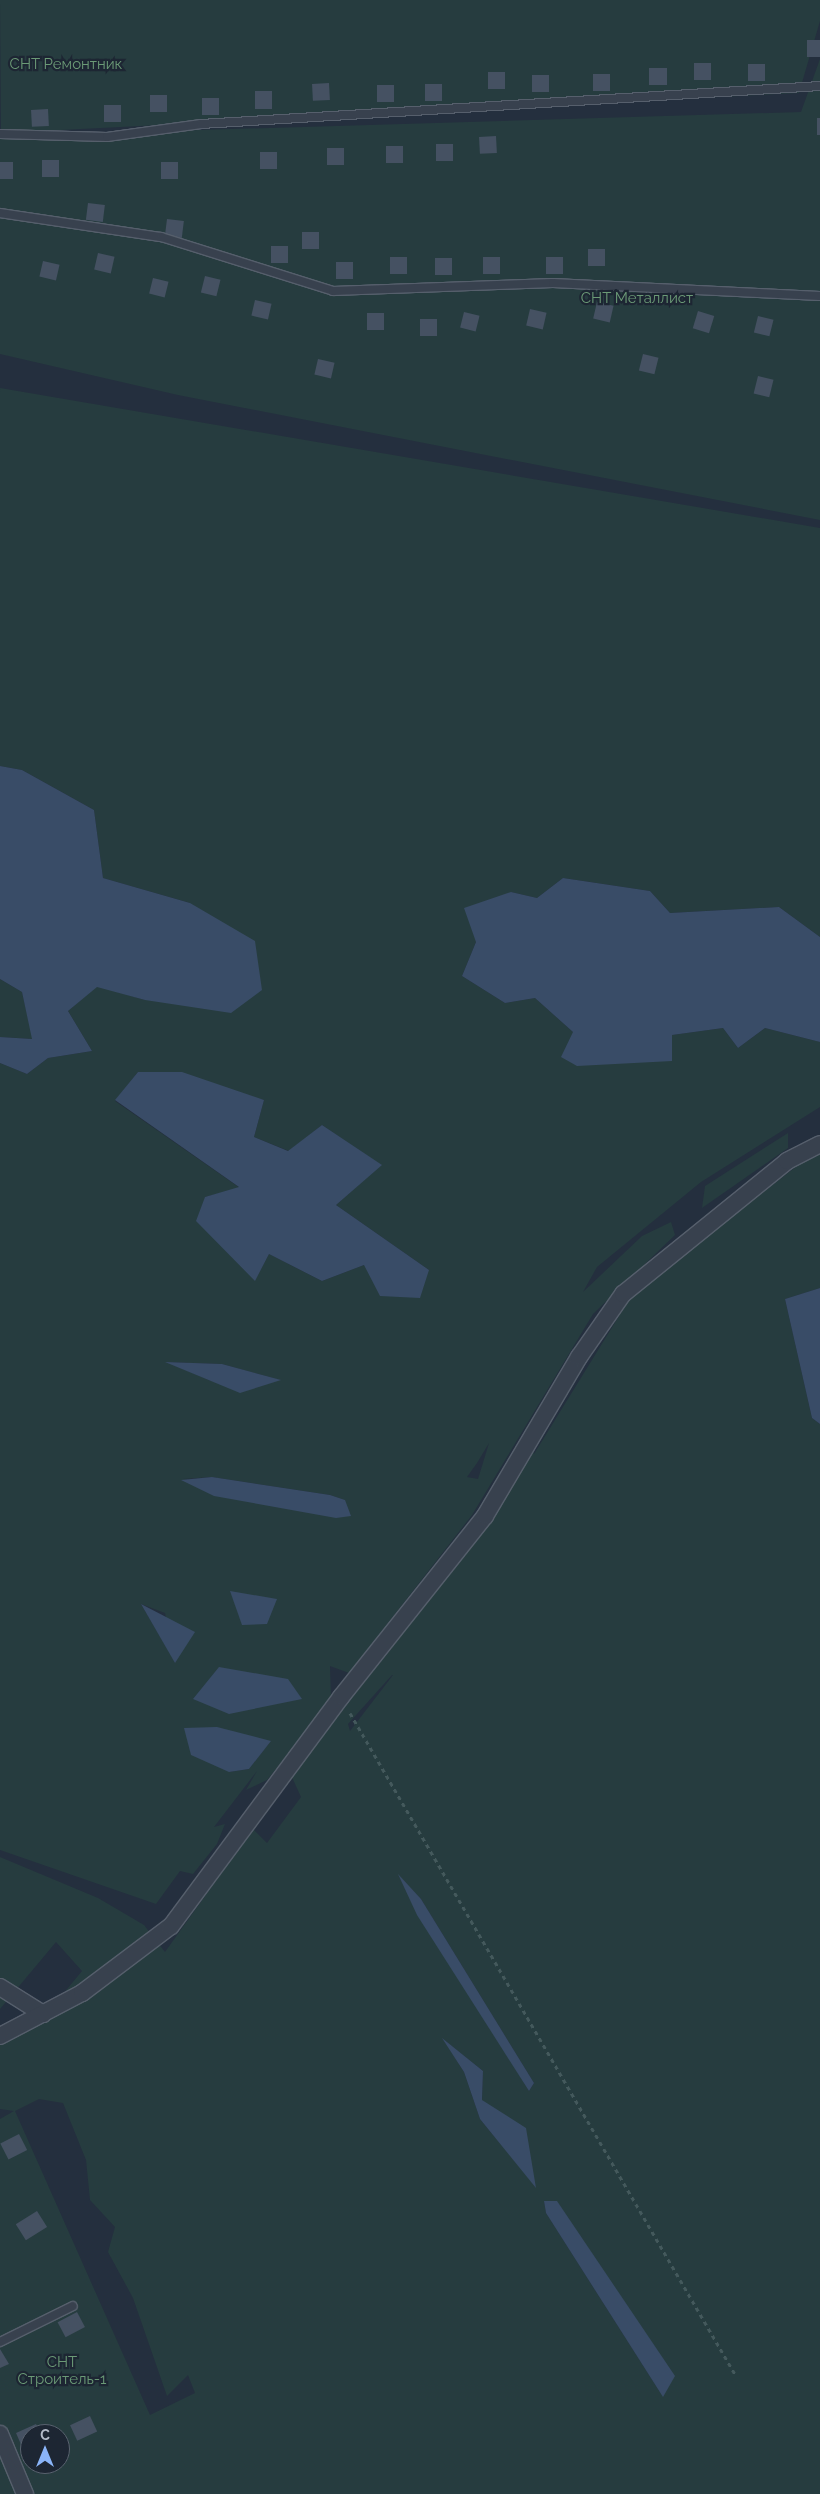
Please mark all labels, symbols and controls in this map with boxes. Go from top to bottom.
park label: СНТ Ремонтник [9,56,123,74]
park label: СНТ Металлист [581,290,693,308]
park label: СНТ Строитель-1 [17,2353,107,2388]
north arrow [20,2424,70,2474]
text: С [40,2427,50,2443]

